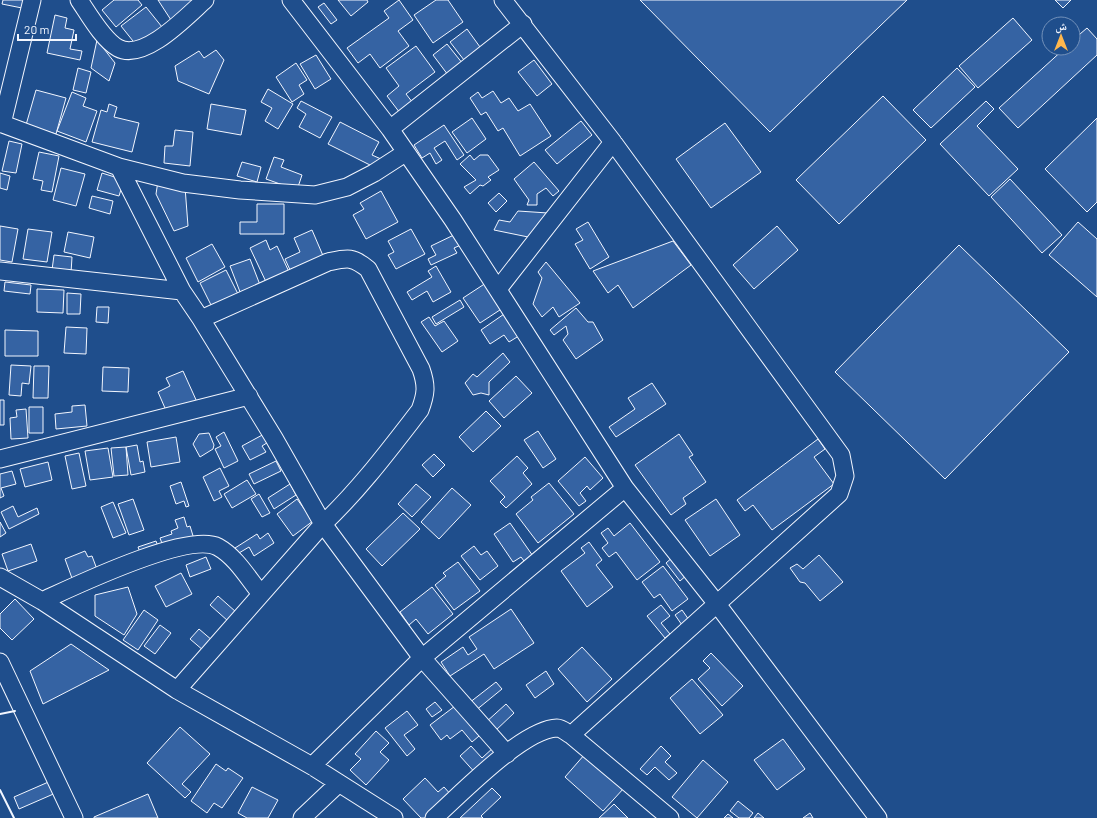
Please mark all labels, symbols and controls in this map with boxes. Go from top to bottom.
scale bar [18,16,76,42]
north arrow [1041,16,1081,56]
text: ش [1055,19,1067,34]
text: 20 m [24,22,50,36]

